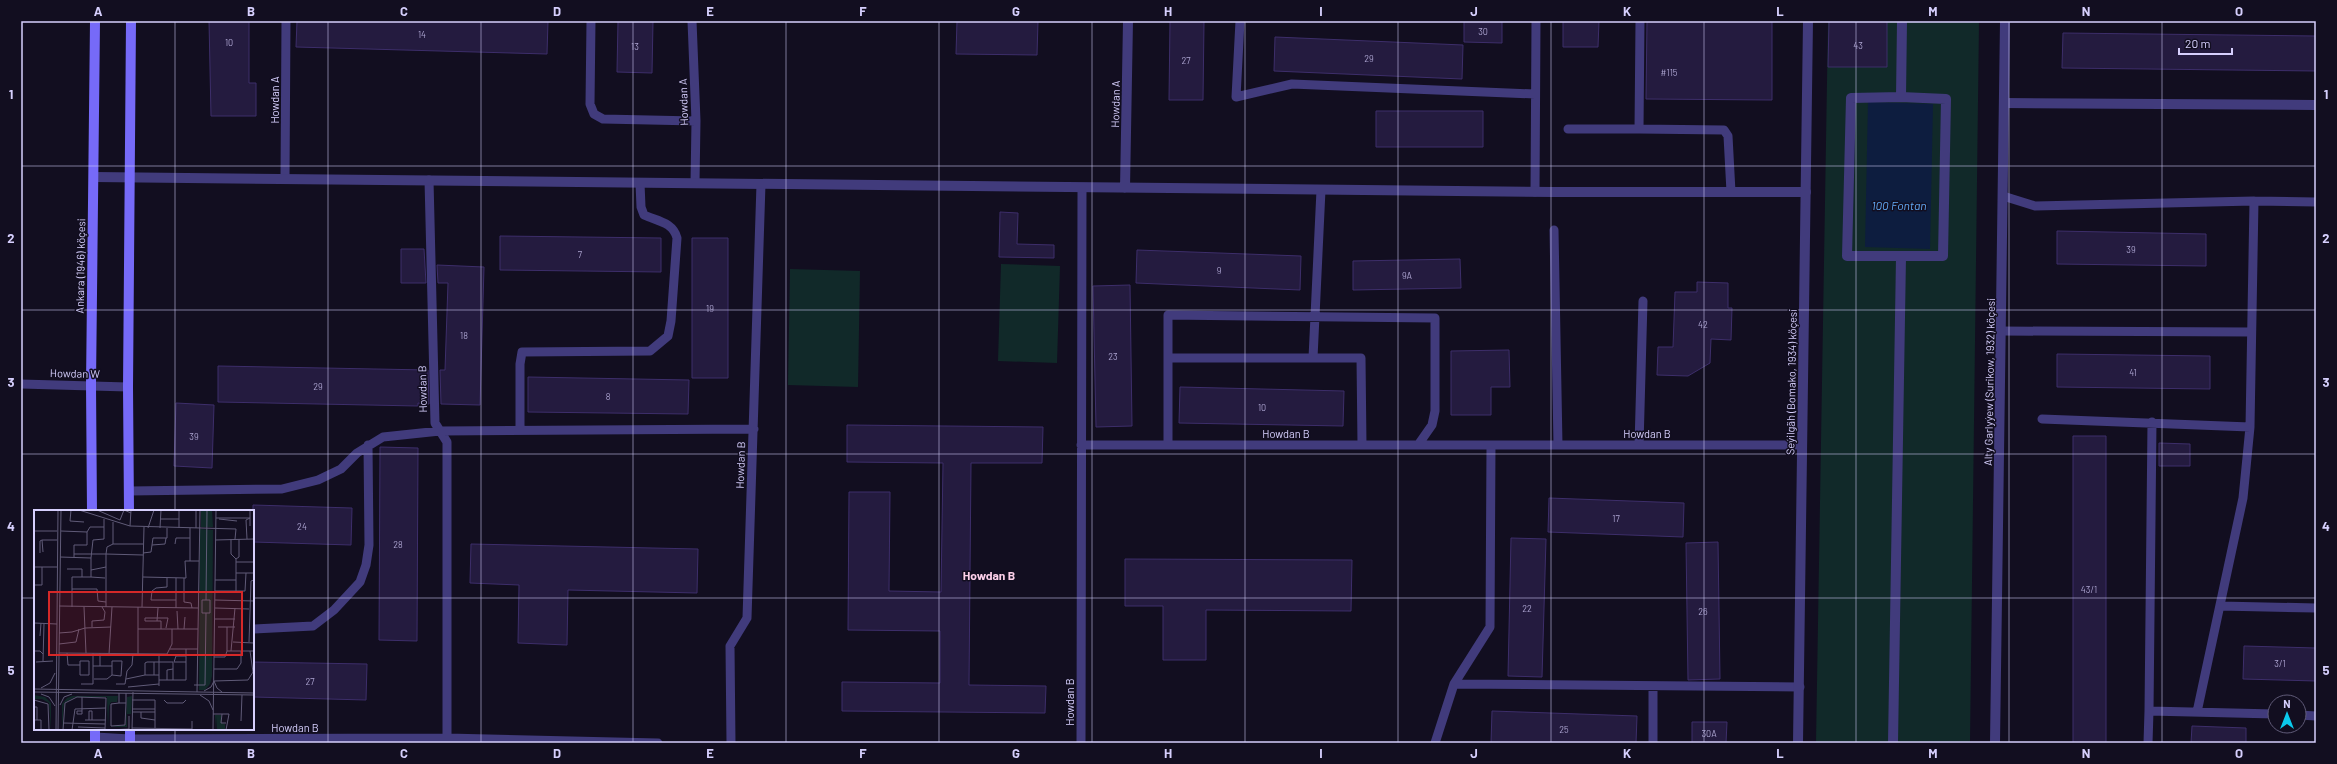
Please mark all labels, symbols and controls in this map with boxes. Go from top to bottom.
text: A [94,3,103,19]
text: B [247,3,255,19]
text: C [400,3,408,19]
text: D [553,3,561,19]
text: E [706,3,714,19]
text: F [859,3,867,19]
text: G [1012,3,1020,19]
text: H [1164,3,1172,19]
text: I [1319,3,1323,19]
text: J [1470,3,1478,19]
text: K [1623,3,1631,19]
text: L [1776,3,1784,19]
text: M [1928,3,1938,19]
text: N [2082,3,2090,19]
text: O [2235,3,2243,19]
house number: 30 [1478,26,1488,37]
house number: 14 [418,29,426,40]
scale bar [2179,30,2232,56]
text: 20 m [2185,36,2211,50]
house number: 10 [225,37,233,48]
house number: 43 [1853,40,1863,51]
house number: 13 [631,41,639,52]
house number: 29 [1364,53,1374,64]
house number: 27 [1181,55,1191,66]
house number: #115 [1661,67,1678,78]
street label: Howdan A [268,76,281,124]
street label: Howdan A [676,78,690,126]
street label: Howdan A [1108,80,1122,128]
text: 1 [9,86,13,102]
text: 1 [2324,86,2328,102]
water label: 100 Fontan [1871,198,1927,212]
street label: Ankara (1946) köçesi [73,218,87,314]
text: 2 [7,230,15,246]
text: 2 [2322,230,2330,246]
house number: 39 [2126,244,2136,255]
house number: 7 [578,249,583,260]
house number: 9 [1217,265,1222,276]
house number: 9A [1402,270,1413,281]
street label: Alty Garlyýew (Surikow, 1932) köçesi [1981,298,1997,466]
house number: 19 [706,303,714,314]
street label: Seýilgäh (Bomako, 1934) köçesi [1783,309,1799,455]
house number: 42 [1698,319,1708,330]
house number: 18 [460,330,468,341]
house number: 23 [1108,351,1118,362]
street label: Howdan B [415,365,429,413]
street label: Howdan W [50,366,101,380]
house number: 41 [2129,367,2137,378]
text: 3 [7,374,15,390]
text: 3 [2322,374,2330,390]
house number: 29 [313,381,323,392]
house number: 8 [606,391,611,402]
house number: 10 [1258,402,1266,413]
street label: Howdan B [1262,427,1310,440]
street label: Howdan B [1623,427,1671,440]
house number: 39 [189,431,199,442]
street label: Howdan B [733,441,747,489]
inset map [34,510,254,730]
house number: 17 [1612,513,1620,524]
text: 4 [7,518,15,534]
text: 4 [2322,518,2330,534]
house number: 24 [297,521,307,532]
house number: 28 [393,539,403,550]
district label: Howdan B [963,568,1015,582]
house number: 43/1 [2081,584,2097,595]
house number: 22 [1522,603,1532,614]
house number: 26 [1698,606,1708,617]
house number: 3/1 [2274,658,2286,669]
text: 5 [7,662,15,678]
text: 5 [2322,662,2330,678]
house number: 27 [305,676,315,687]
street label: Howdan B [1063,678,1076,726]
north arrow [2267,694,2307,734]
text: N [2283,697,2291,710]
street label: Howdan B [271,721,319,734]
house number: 25 [1559,724,1569,735]
house number: 30A [1701,728,1717,739]
text: A [94,745,103,761]
text: B [247,745,255,761]
text: C [400,745,408,761]
text: D [553,745,561,761]
text: E [706,745,714,761]
text: F [859,745,867,761]
text: G [1012,745,1020,761]
text: H [1164,745,1172,761]
text: I [1319,745,1323,761]
text: J [1470,745,1478,761]
text: K [1623,745,1631,761]
text: L [1776,745,1784,761]
text: M [1928,745,1938,761]
text: N [2082,745,2090,761]
text: O [2235,745,2243,761]

